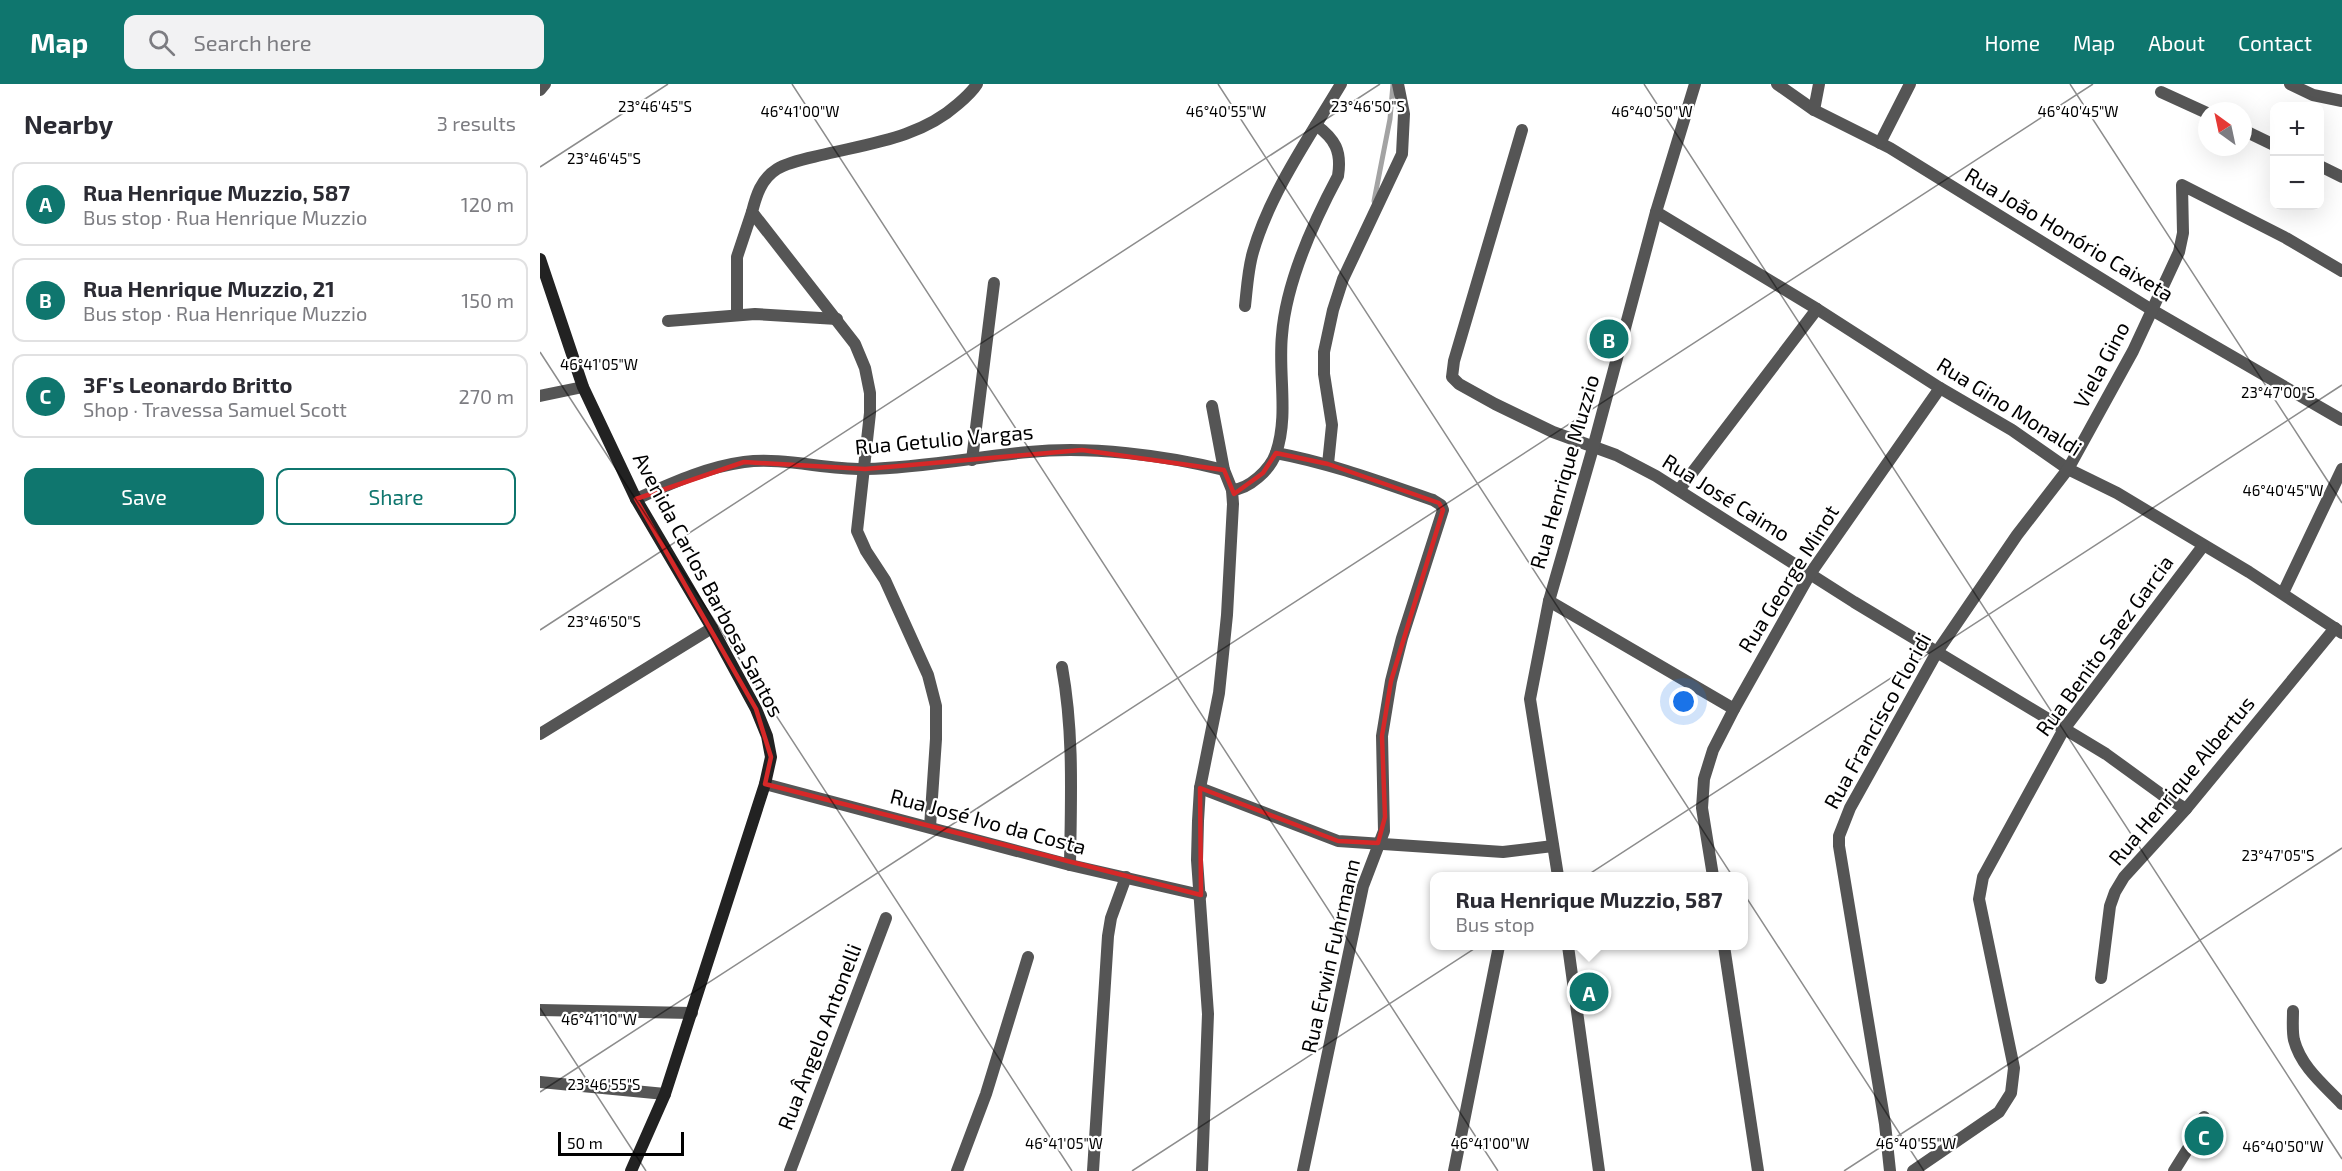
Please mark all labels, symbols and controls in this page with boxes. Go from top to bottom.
search box [124,15,544,69]
text: Map [30,25,88,59]
icon: search [145,26,178,59]
text: Search here [193,29,312,55]
text: Home [1984,30,2040,55]
text: Map [2073,30,2115,55]
text: About [2148,30,2205,55]
text: Contact [2238,30,2312,55]
text: 23°46'45"S [618,97,692,115]
text: 23°46'50"S [1331,97,1405,115]
text: 46°41'00"W [760,102,840,120]
text: 46°40'55"W [1186,102,1266,120]
text: 46°40'50"W [1611,102,1693,120]
text: 46°40'45"W [2037,102,2119,120]
north arrow [2198,102,2252,156]
map controls [2270,102,2324,210]
button: + [2270,102,2324,156]
text: Nearby [24,108,113,139]
text: 3 results [437,111,516,135]
text: 23°46'45"S [567,149,641,167]
button: − [2270,156,2324,210]
street label: Rua João Honório Caixeta [1961,162,2178,306]
text: Rua Henrique Muzzio, 587 [83,179,350,205]
text: A [39,192,52,216]
text: 120 m [461,192,514,216]
text: Bus stop · Rua Henrique Muzzio [83,205,367,229]
text: Rua Henrique Muzzio, 21 [83,275,335,301]
text: B [39,288,52,312]
text: 150 m [461,288,514,312]
text: Bus stop · Rua Henrique Muzzio [83,301,367,325]
pin: B [1590,316,1628,362]
street label: Viela Gino [2068,317,2134,412]
street label: Rua Gino Monaldi [1933,351,2087,460]
text: 46°41'05"W [560,355,638,373]
text: 3F's Leonardo Britto [83,371,292,397]
street label: Rua Henrique Muzzio [1524,371,1603,572]
text: 23°47'00"S [2241,383,2315,401]
text: C [40,384,51,408]
text: 270 m [458,384,514,408]
text: Shop · Travessa Samuel Scott [83,397,347,421]
street label: Rua Getulio Vargas [854,418,1034,459]
street label: Avenida Carlos Barbosa Santos [629,448,790,721]
street label: Rua José Caimo [1658,448,1795,546]
button: Save [24,468,264,525]
button: Share [276,468,516,525]
text: 46°40'45"W [2242,481,2324,499]
street label: Rua George Minot [1732,500,1843,657]
street label: Rua Benito Saez Garcia [2030,550,2178,740]
text: 23°46'50"S [567,612,641,630]
street label: Rua Francisco Floridi [1818,628,1935,813]
your location [1669,687,1698,716]
street label: Rua Henrique Albertus [2103,690,2259,870]
street label: Rua José Ivo da Costa [888,782,1089,859]
text: 23°47'05"S [2241,846,2315,864]
street label: Rua Erwin Fuhrmann [1295,856,1364,1055]
popup [1430,872,1748,950]
text: Rua Henrique Muzzio, 587 [1455,886,1723,912]
text: Bus stop [1455,912,1535,936]
street label: Rua Ângelo Antonelli [772,940,866,1133]
pin: A [1570,970,1608,1014]
text: 46°41'10"W [561,1010,637,1028]
text: 23°46'55"S [568,1075,640,1093]
pin: C [2184,1114,2224,1158]
scale bar [558,1129,684,1156]
text: 50 m [567,1133,603,1152]
text: 46°41'05"W [1025,1134,1103,1152]
text: 46°41'00"W [1450,1134,1530,1152]
text: 46°40'55"W [1876,1134,1956,1152]
text: 46°40'50"W [2242,1137,2324,1155]

